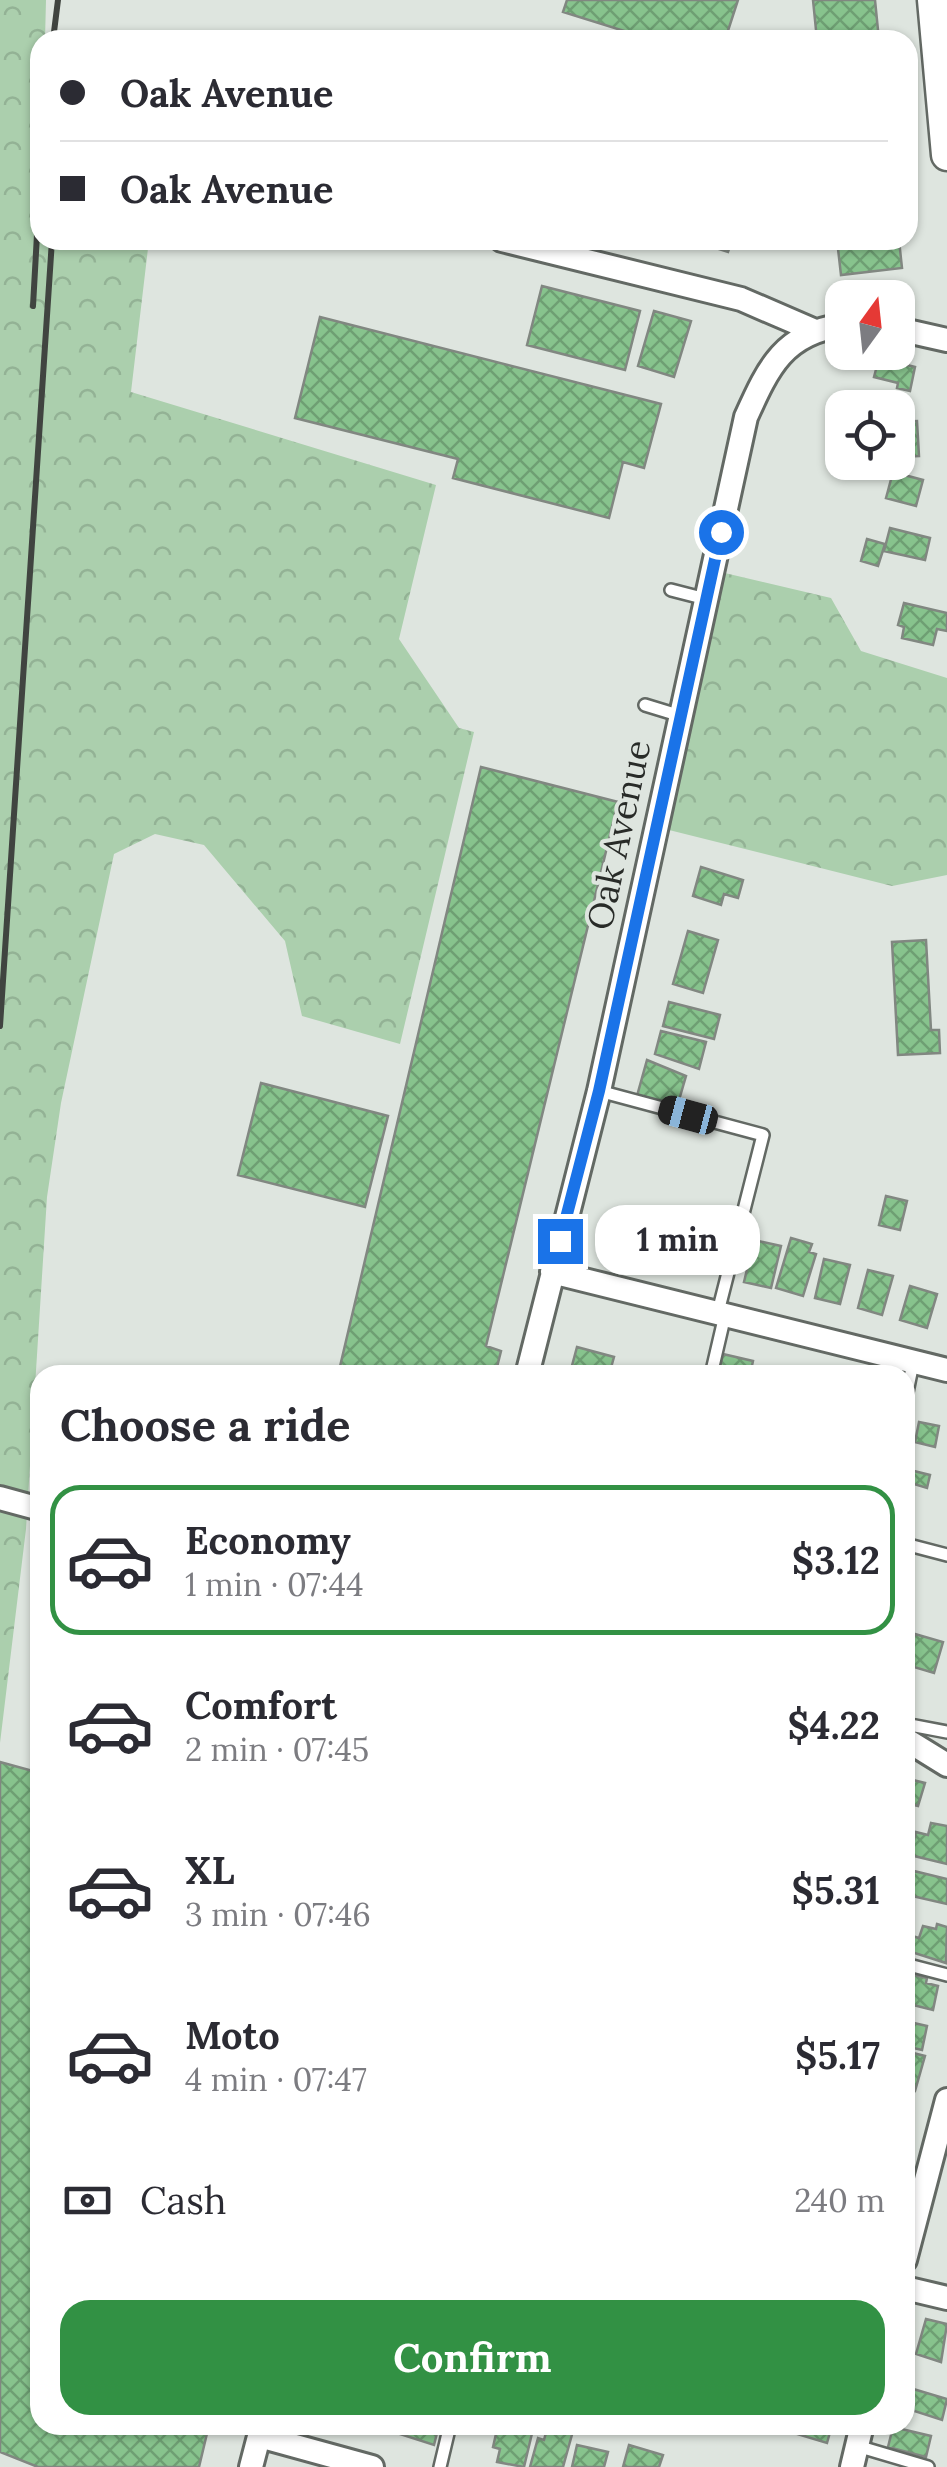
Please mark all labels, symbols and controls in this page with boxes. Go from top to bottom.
text: Oak Avenue [120,69,333,117]
text: Oak Avenue [120,165,333,213]
north arrow [825,280,915,370]
map controls [825,280,915,480]
button: locate [825,390,915,480]
route start [699,510,744,555]
street label: Oak Avenue [576,736,661,934]
car [655,1093,721,1137]
callout: 1 min [595,1206,760,1276]
route end [538,1219,583,1264]
text: 1 min [637,1219,718,1260]
text: Choose a ride [60,1396,350,1453]
icon: car [65,1515,155,1605]
text: Economy [185,1516,351,1564]
text: $3.12 [792,1536,880,1584]
text: 1 min · 07:44 [185,1564,364,1605]
icon: car [65,1680,155,1770]
text: Comfort [185,1681,337,1729]
text: $4.22 [788,1701,880,1749]
text: 2 min · 07:45 [185,1729,369,1770]
icon: car [65,1845,155,1935]
text: XL [185,1846,235,1894]
text: $5.31 [792,1866,880,1914]
text: 3 min · 07:46 [185,1894,371,1935]
icon: car [65,2010,155,2100]
text: Moto [185,2011,280,2059]
text: $5.17 [795,2031,880,2079]
text: 4 min · 07:47 [185,2059,367,2100]
icon: cash [60,2173,115,2228]
text: Cash [140,2176,227,2224]
text: 240 m [794,2180,885,2221]
button: Confirm [60,2300,885,2415]

